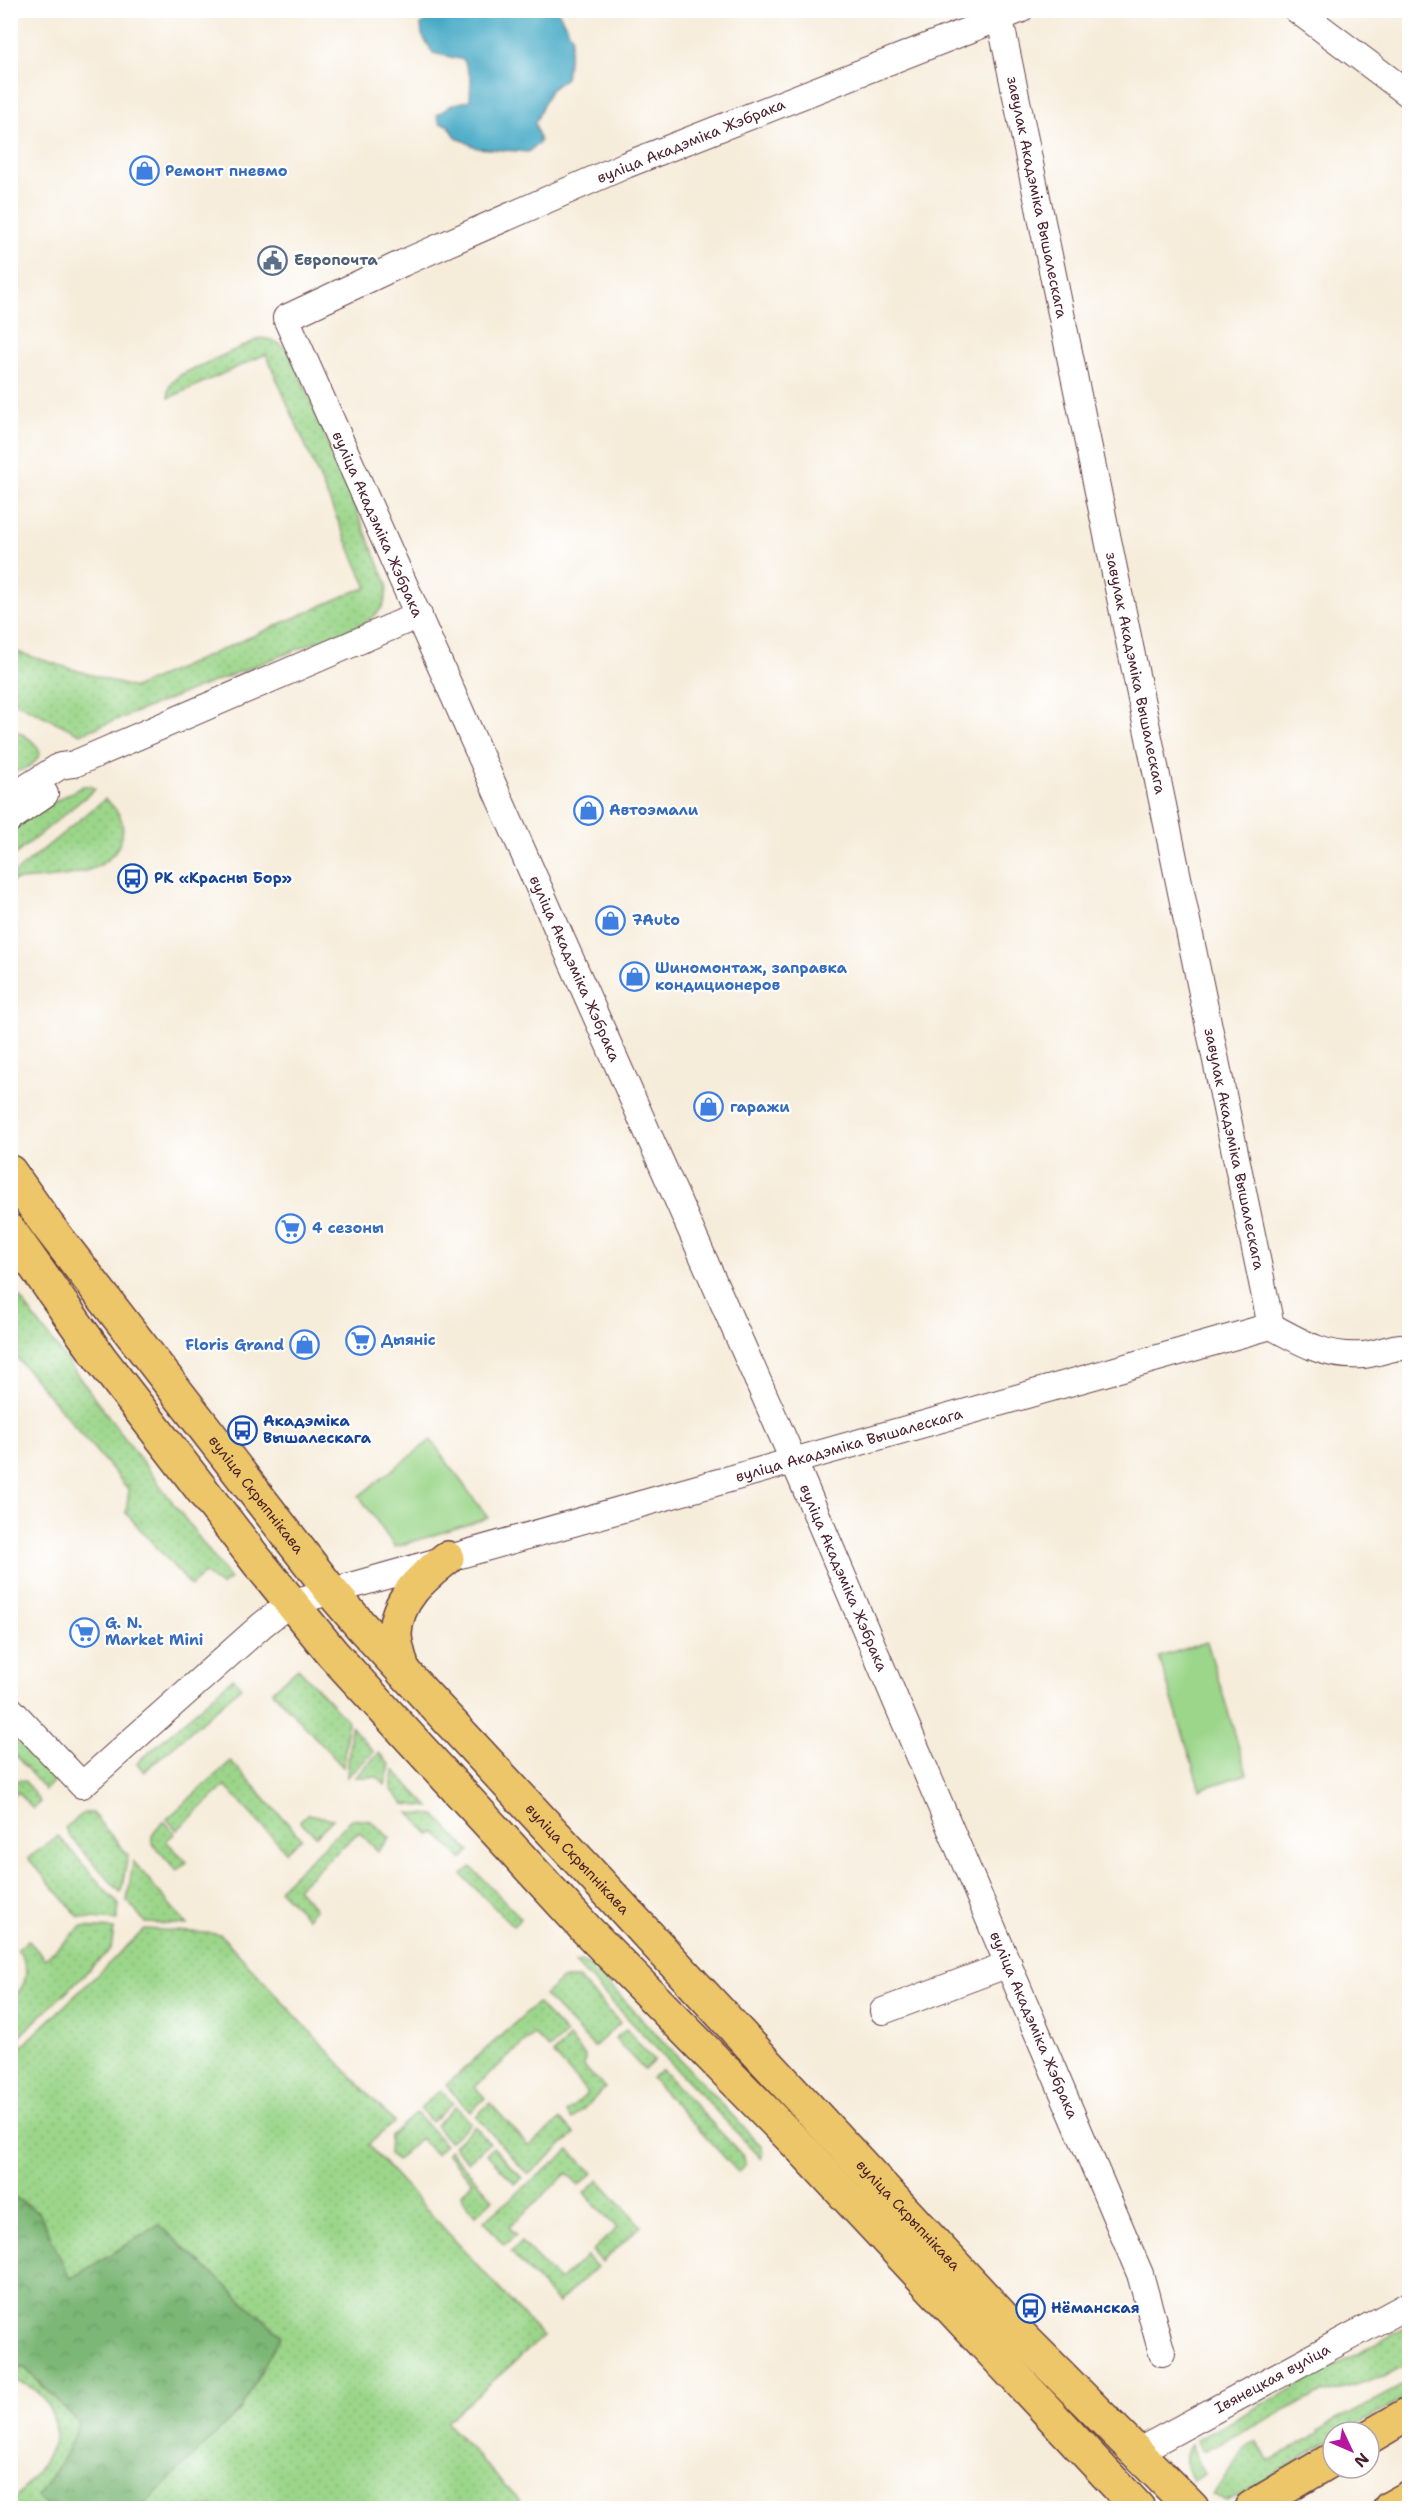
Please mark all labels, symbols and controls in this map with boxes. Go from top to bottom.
street label: завулак Акадэміка Вышалескага [1002,74,1072,321]
street label: вуліца Акадэміка Жэбрака [594,94,789,188]
shop icon: Ремонт пневмо [128,155,160,187]
place label: Ремонт пневмо [165,161,288,181]
public building icon: Европочта [257,244,289,276]
place label: Европочта [294,250,379,270]
street label: вуліца Акадэміка Жэбрака [328,428,428,621]
street label: завулак Акадэміка Вышалескага [1101,550,1171,796]
shop icon: Автоэмали [572,794,604,826]
place label: Автоэмали [609,800,699,820]
bus stop icon: РК «Красны Бор» [117,862,149,894]
place label: РК «Красны Бор» [154,868,292,888]
street label: вуліца Акадэміка Жэбрака [525,872,625,1065]
shop icon: 7Auto [595,904,627,936]
place label: 7Auto [632,910,680,930]
place label: Шиномонтаж, заправка кондиционеров [655,958,848,995]
shop icon: Шиномонтаж, заправка кондиционеров [618,961,650,993]
street label: завулак Акадэміка Вышалескага [1199,1026,1269,1272]
shop icon: гаражи [693,1091,725,1123]
place label: гаражи [730,1097,790,1117]
supermarket icon: 4 сезоны [275,1212,307,1244]
place label: 4 сезоны [312,1218,384,1238]
supermarket icon: Дыяніс [344,1324,376,1356]
shop icon: Floris Grand [289,1329,321,1361]
place label: Дыяніс [381,1330,436,1350]
place label: Floris Grand [185,1335,284,1355]
street label: вуліца Акадэміка Вышалескага [733,1403,965,1487]
place label: Акадэміка Вышалескага [263,1411,372,1448]
bus stop icon: Акадэміка Вышалескага [226,1414,258,1446]
street label: вуліца Скрыпнікава [204,1431,309,1559]
street label: вуліца Акадэміка Жэбрака [795,1481,893,1675]
place label: G. N. Market Mini [105,1613,203,1650]
supermarket icon: G. N. Market Mini [68,1616,100,1648]
street label: вуліца Скрыпнікава [521,1799,635,1919]
street label: вуліца Акадэміка Жэбрака [985,1928,1083,2122]
street label: вуліца Скрыпнікава [851,2155,965,2276]
bus stop icon: Нёманская [1014,2292,1046,2324]
place label: Нёманская [1051,2298,1140,2318]
street label: Івянецкая вуліца [1211,2339,1334,2418]
north arrow [1321,2420,1381,2480]
text: N [1349,2448,1373,2472]

